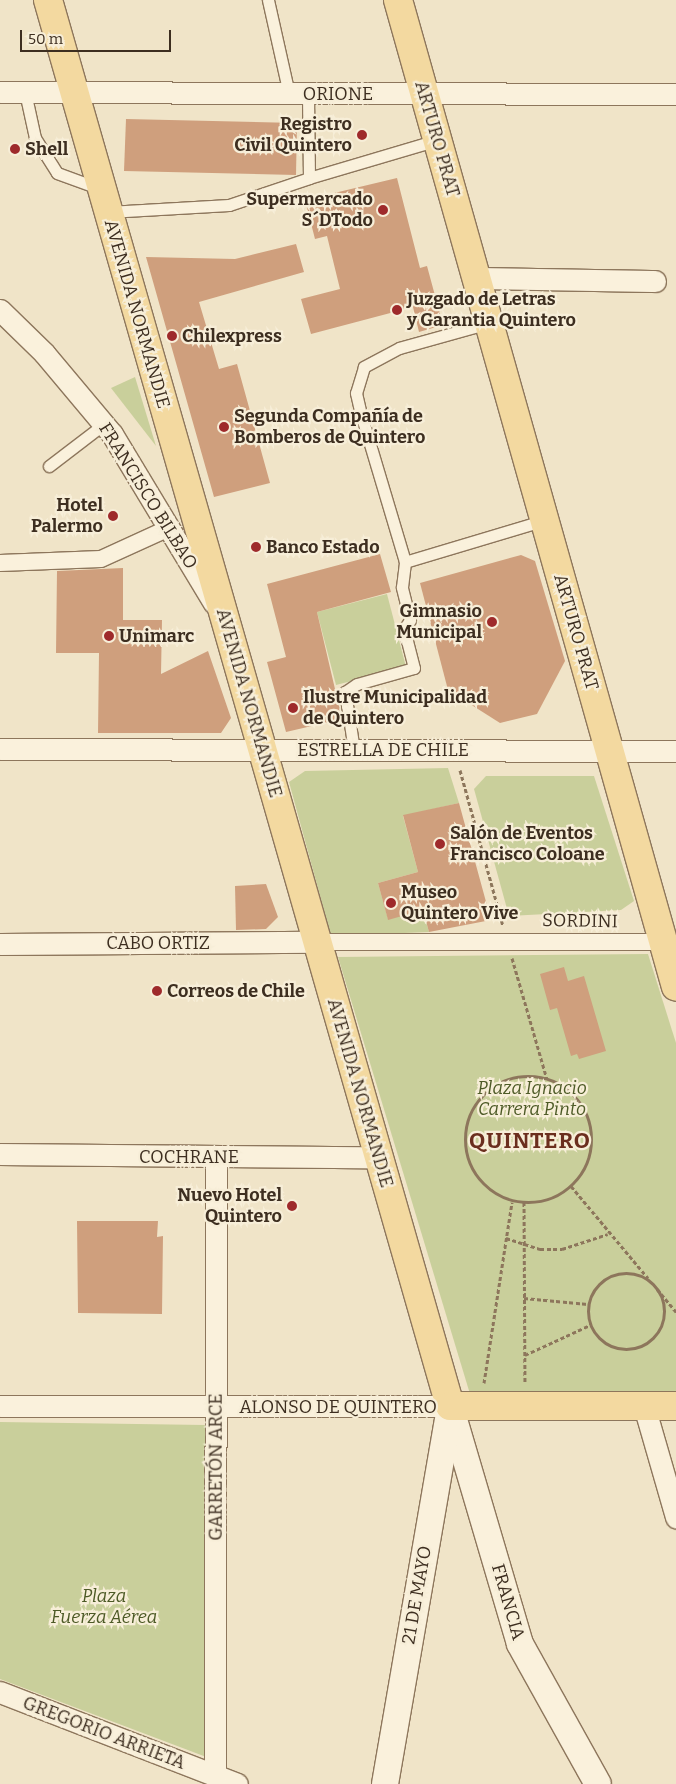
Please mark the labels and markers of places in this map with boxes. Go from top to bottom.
place label: Registro Civil Quintero [234,114,352,156]
marker: Registro Civil Quintero [356,129,368,141]
place label: Shell [25,138,68,160]
marker: Shell [9,143,21,155]
place label: Supermercado S´DTodo [246,189,373,232]
marker: Supermercado S´DTodo [377,204,389,216]
place label: Juzgado de Letras y Garantia Quintero [407,289,576,332]
marker: Juzgado de Letras y Garantia Quintero [391,304,403,316]
place label: Chilexpress [182,325,282,347]
marker: Chilexpress [166,330,178,342]
place label: Segunda Compañía de Bomberos de Quintero [234,406,425,448]
marker: Segunda Compañía de Bomberos de Quintero [218,421,230,433]
place label: Hotel Palermo [31,495,103,538]
marker: Hotel Palermo [107,510,119,522]
place label: Banco Estado [266,536,380,558]
marker: Banco Estado [250,541,262,553]
place label: Gimnasio Municipal [396,601,482,644]
marker: Gimnasio Municipal [486,616,498,628]
place label: Unimarc [119,625,194,647]
marker: Unimarc [103,630,115,642]
place label: Ilustre Municipalidad de Quintero [303,687,487,730]
marker: Ilustre Municipalidad de Quintero [287,702,299,714]
place label: Salón de Eventos Francisco Coloane [450,823,605,866]
marker: Salón de Eventos Francisco Coloane [434,838,446,850]
place label: Museo Quintero Vive [401,882,518,924]
marker: Museo Quintero Vive [385,897,397,909]
place label: Correos de Chile [167,980,305,1002]
marker: Correos de Chile [151,985,163,997]
place label: Nuevo Hotel Quintero [177,1185,282,1228]
marker: Nuevo Hotel Quintero [286,1200,298,1212]

